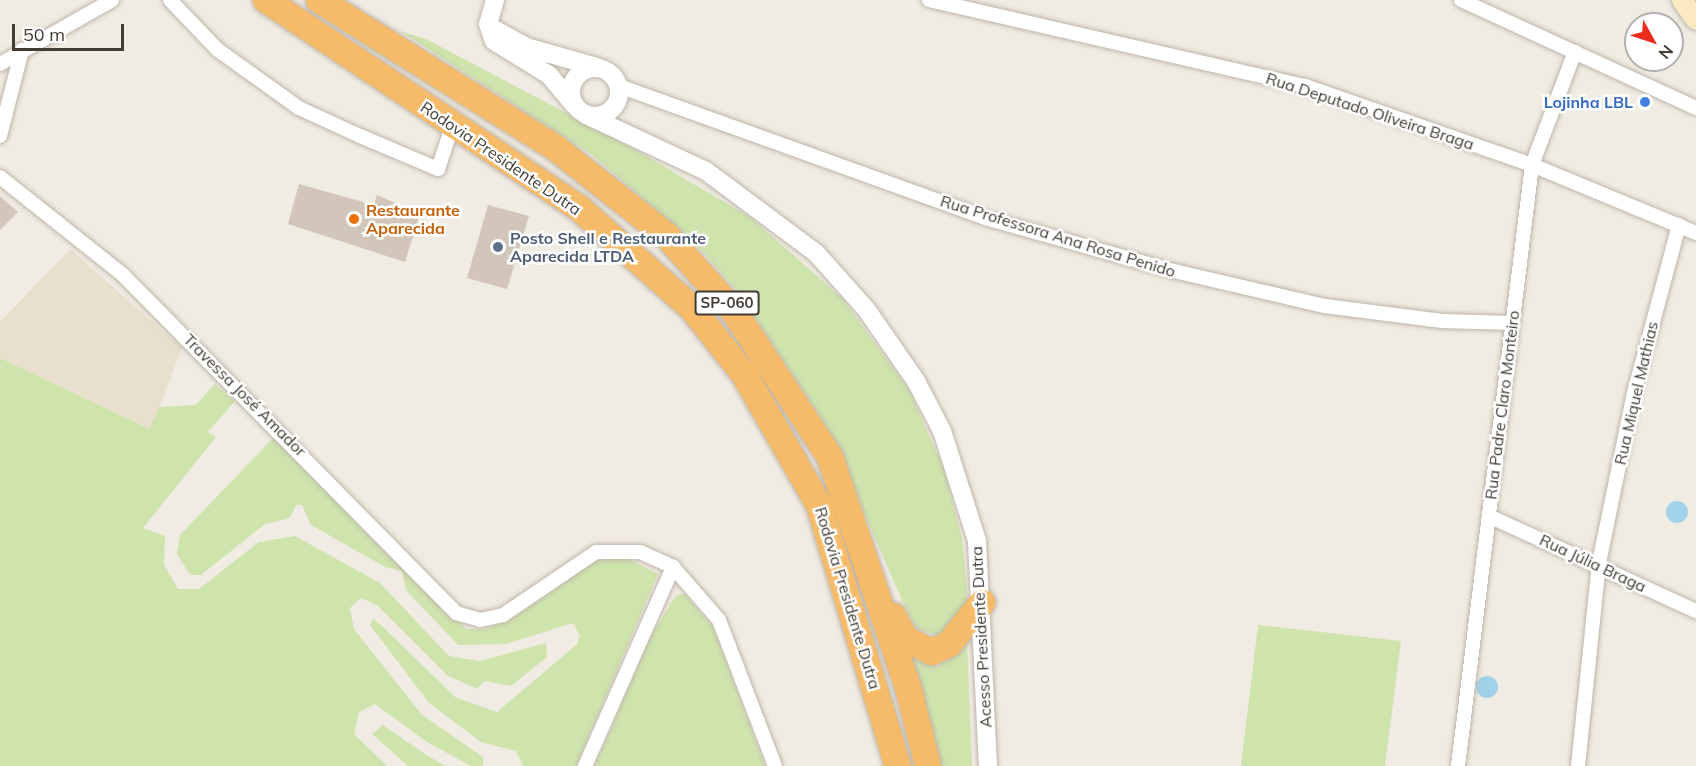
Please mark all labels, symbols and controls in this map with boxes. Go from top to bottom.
scale bar [15,12,128,50]
north arrow [1624,12,1684,72]
text: 50 m [23,23,65,46]
text: N [1655,41,1678,63]
street label: Rua Deputado Oliveira Braga [1264,68,1476,154]
place label: Lojinha LBL [1544,92,1633,112]
marker: Lojinha LBL [1638,95,1652,109]
street label: Rodovia Presidente Dutra [417,97,585,219]
street label: Rua Professora Ana Rosa Penido [938,191,1178,281]
place label: Restaurante Aparecida [366,200,460,238]
marker: Restaurante Aparecida [347,212,361,226]
place label: Posto Shell e Restaurante Aparecida LTDA [510,228,706,266]
marker: Posto Shell e Restaurante Aparecida LTDA [491,240,505,254]
road number: SP-060 [694,291,760,315]
street label: Rua Padre Claro Monteiro [1481,309,1523,501]
street label: Rua Miquel Mathias [1610,319,1662,467]
street label: Travessa José Amador [180,330,310,460]
street label: Rodovia Presidente Dutra [811,505,885,691]
street label: Rua Júlia Braga [1537,530,1649,596]
street label: Acesso Presidente Dutra [967,546,995,728]

